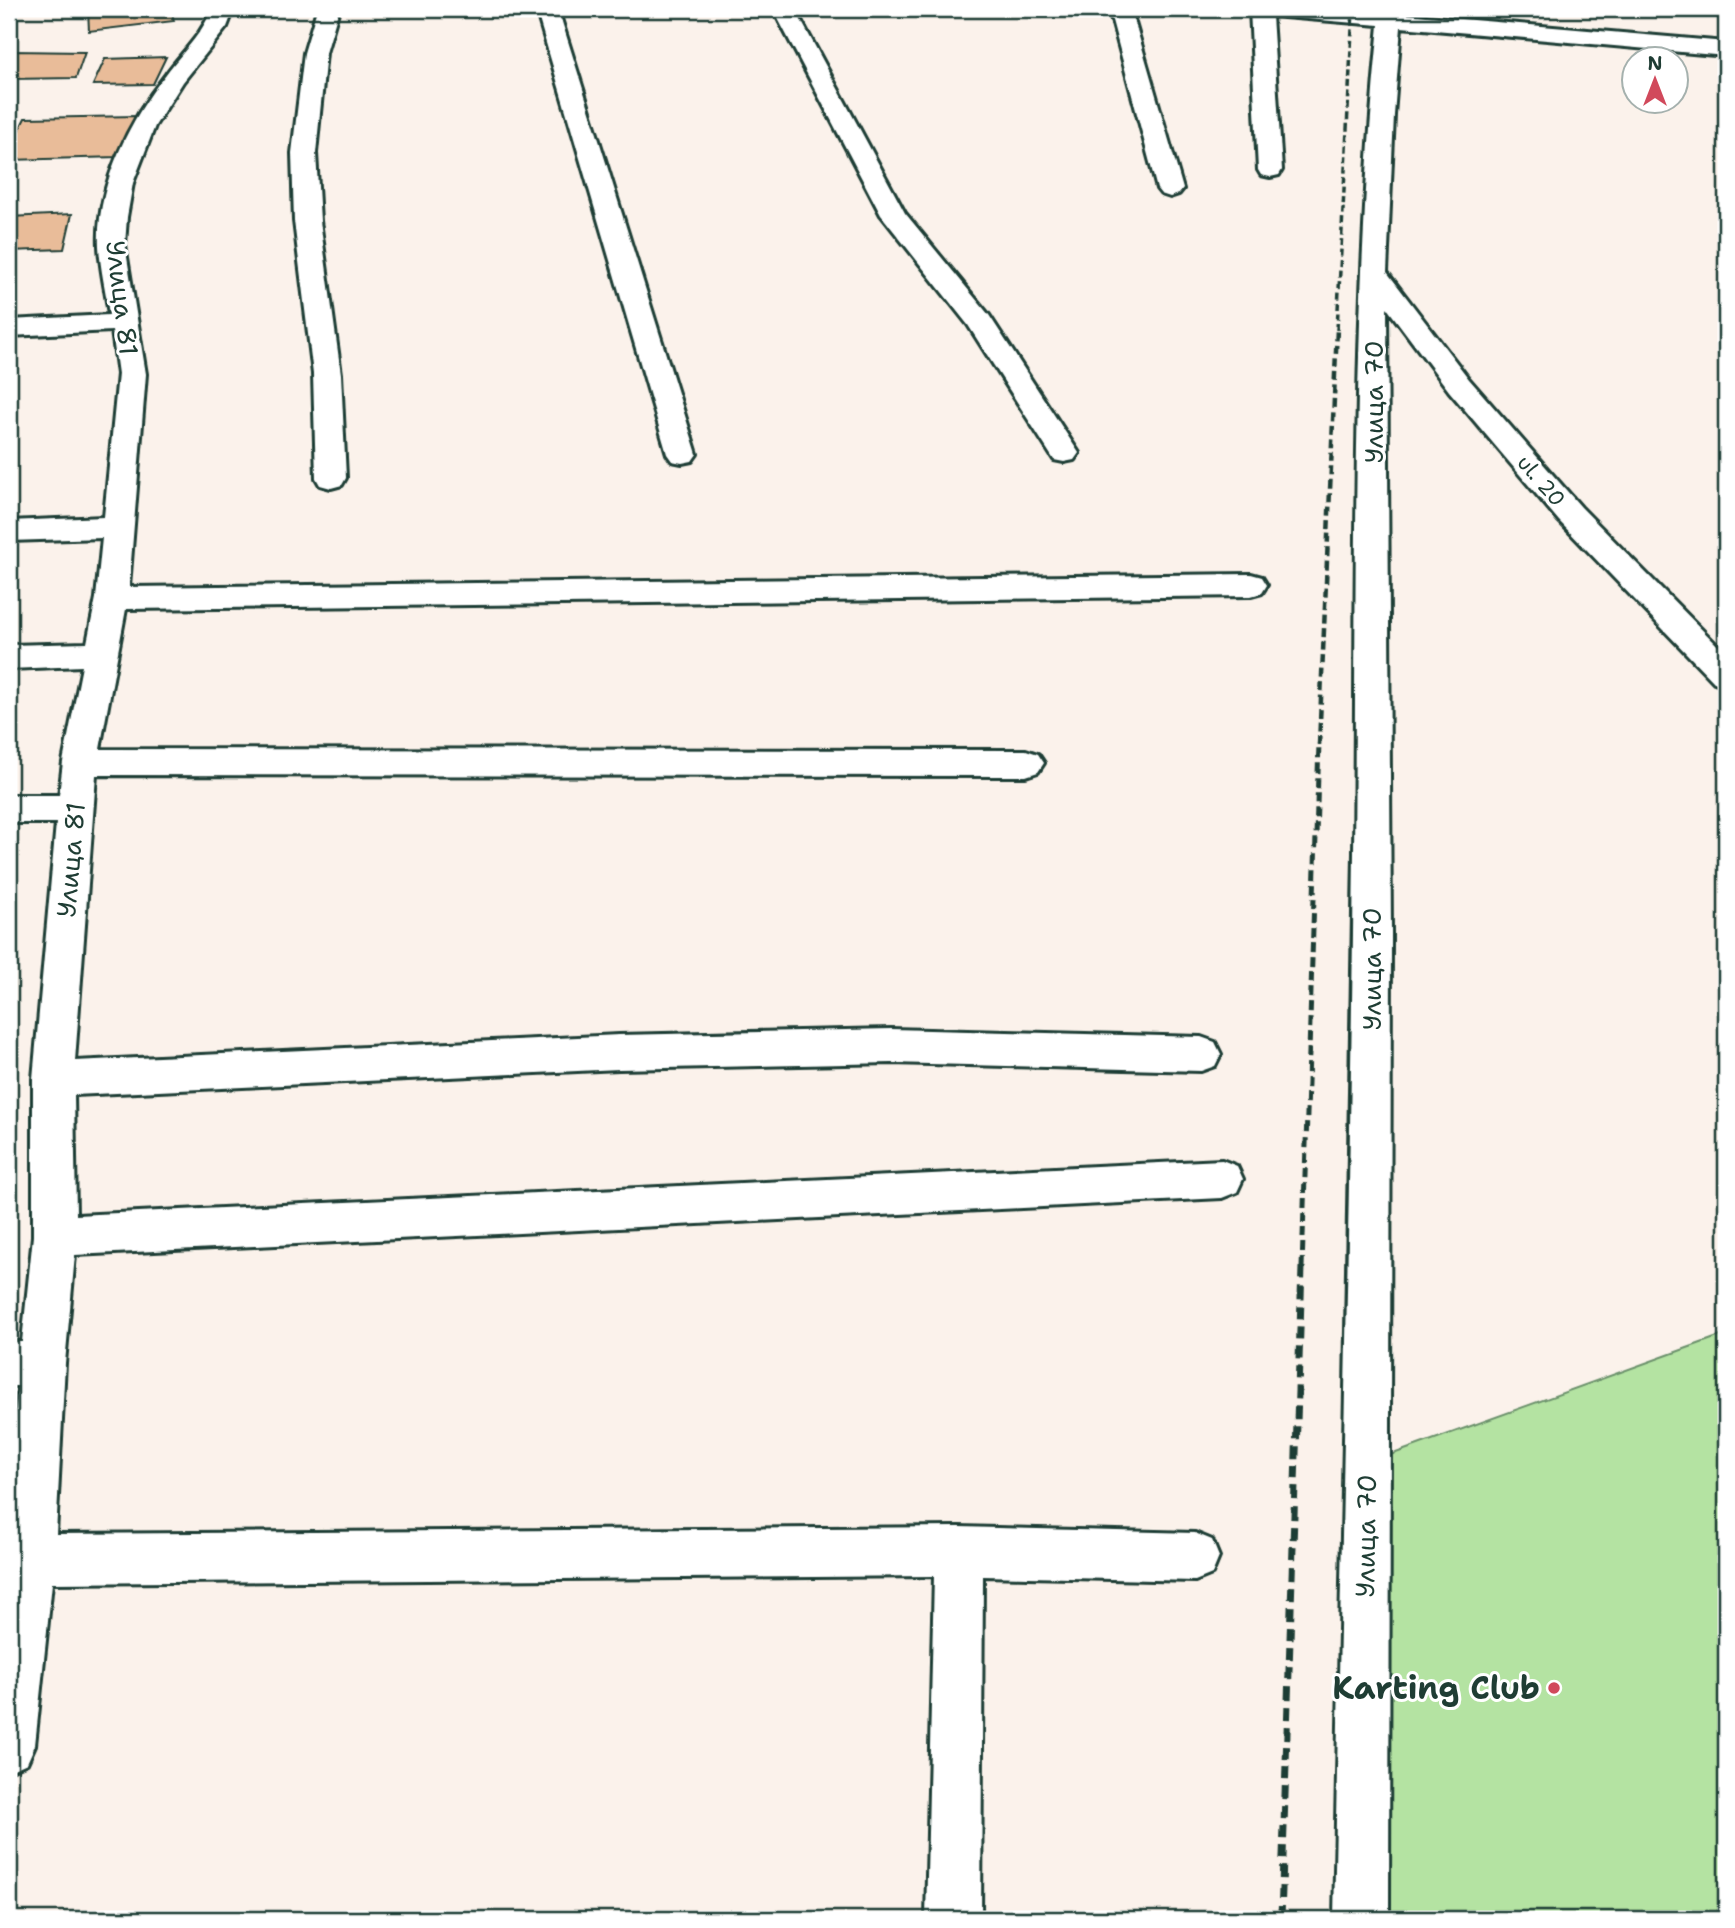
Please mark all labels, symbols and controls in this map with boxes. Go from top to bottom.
north arrow [1620,46,1690,116]
text: N [1647,51,1663,76]
street label: Улица 81 [98,239,147,357]
street label: Улица 70 [1356,340,1391,464]
street label: ul. 20 [1511,449,1571,513]
street label: Улица 81 [48,801,93,919]
street label: Улица 70 [1354,907,1389,1031]
street label: Улица 70 [1347,1474,1384,1598]
place label: Karting Club [1332,1666,1540,1709]
marker: Karting Club [1546,1680,1562,1696]

